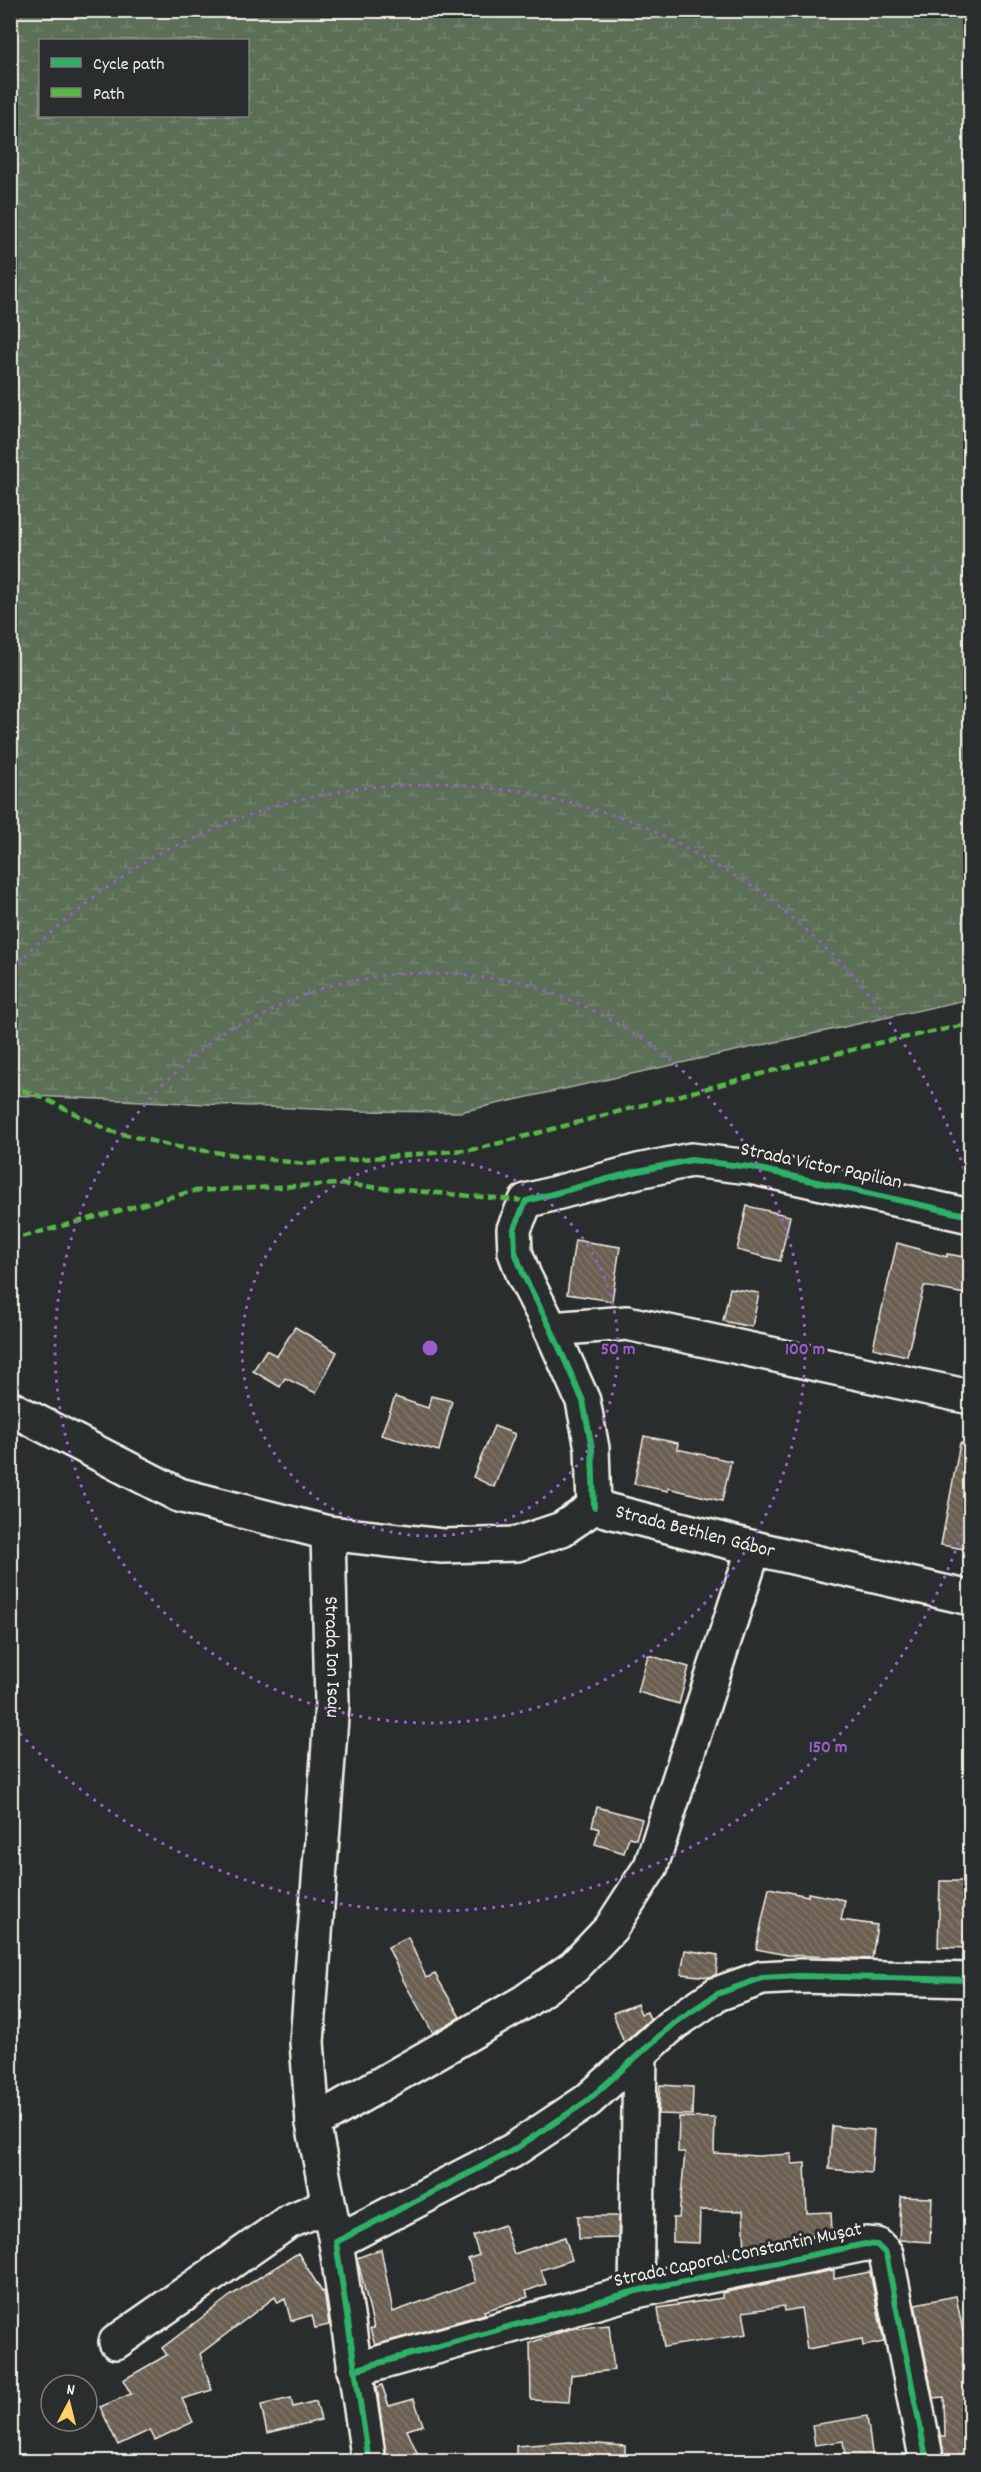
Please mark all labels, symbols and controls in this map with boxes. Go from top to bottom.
legend [39,39,249,117]
text: Cycle path [93,53,164,78]
text: Path [93,83,125,108]
street label: Strada Victor Papilian [738,1136,904,1198]
centre of rings [420,1338,440,1358]
text: 50 m [601,1338,635,1363]
text: 100 m [785,1338,825,1363]
street label: Strada Bethlen Gábor [612,1499,778,1566]
street label: Strada Ion Isaiu [315,1596,346,1719]
text: 150 m [809,1736,847,1761]
street label: Strada Caporal Constantin Mușat [612,2216,864,2296]
north arrow [39,2373,99,2433]
text: N [65,2379,76,2403]

